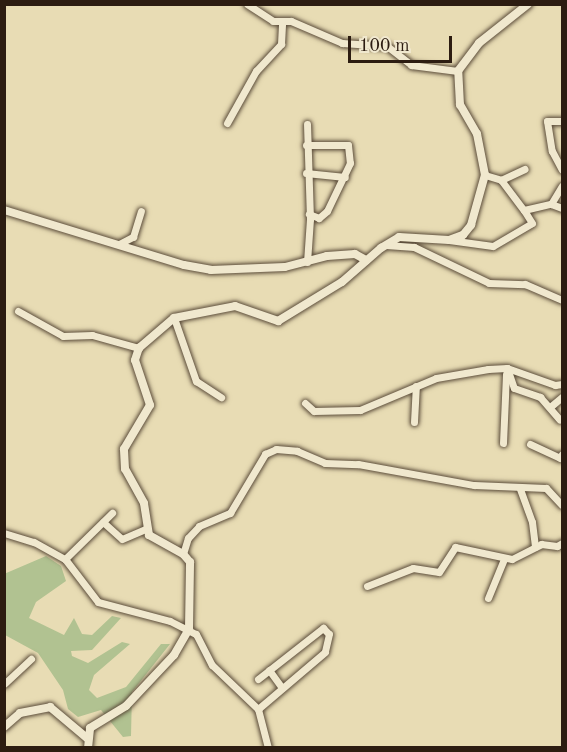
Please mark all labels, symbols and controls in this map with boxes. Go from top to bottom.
scale bar [351,24,454,62]
text: 100 m [359,37,410,55]

